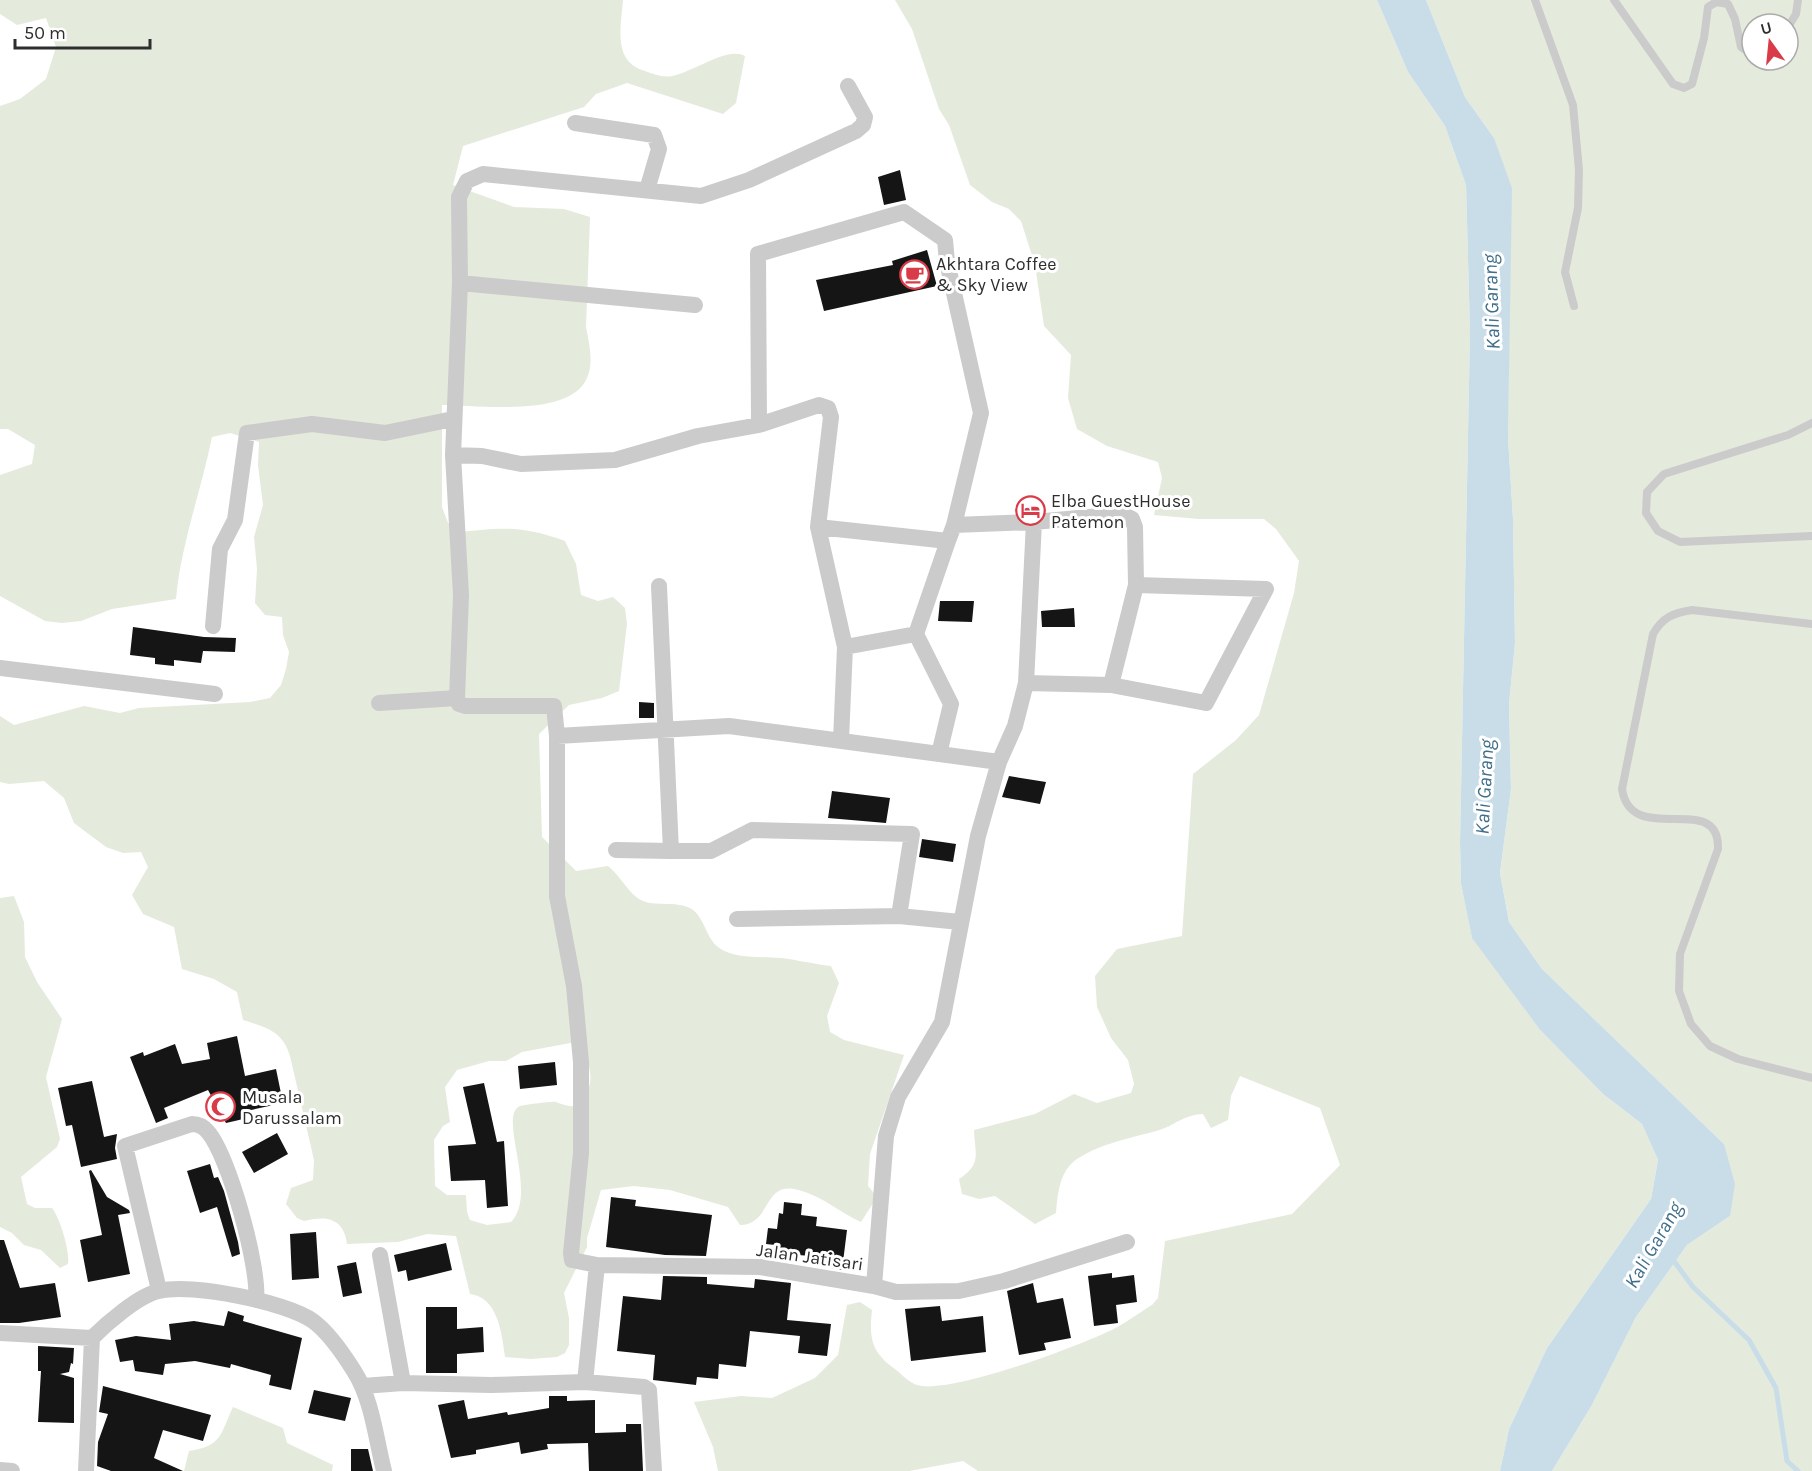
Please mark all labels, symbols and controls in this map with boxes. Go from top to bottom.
scale bar [15,12,150,50]
north arrow [1740,12,1800,72]
text: U [1758,17,1774,39]
text: 50 m [24,22,66,44]
place label: Akhtara Coffee & Sky View [936,253,1056,296]
water label: Kali Garang [1478,253,1505,350]
cafe icon: Akhtara Coffee & Sky View [899,258,931,290]
place label: Elba GuestHouse Patemon [1051,490,1190,533]
hotel icon: Elba GuestHouse Patemon [1014,495,1046,527]
water label: Kali Garang [1471,738,1499,835]
place label: Musala Darussalam [242,1086,342,1129]
mosque icon: Musala Darussalam [205,1091,237,1123]
water label: Kali Garang [1620,1197,1688,1292]
street label: Jalan Jatisari [755,1239,865,1275]

